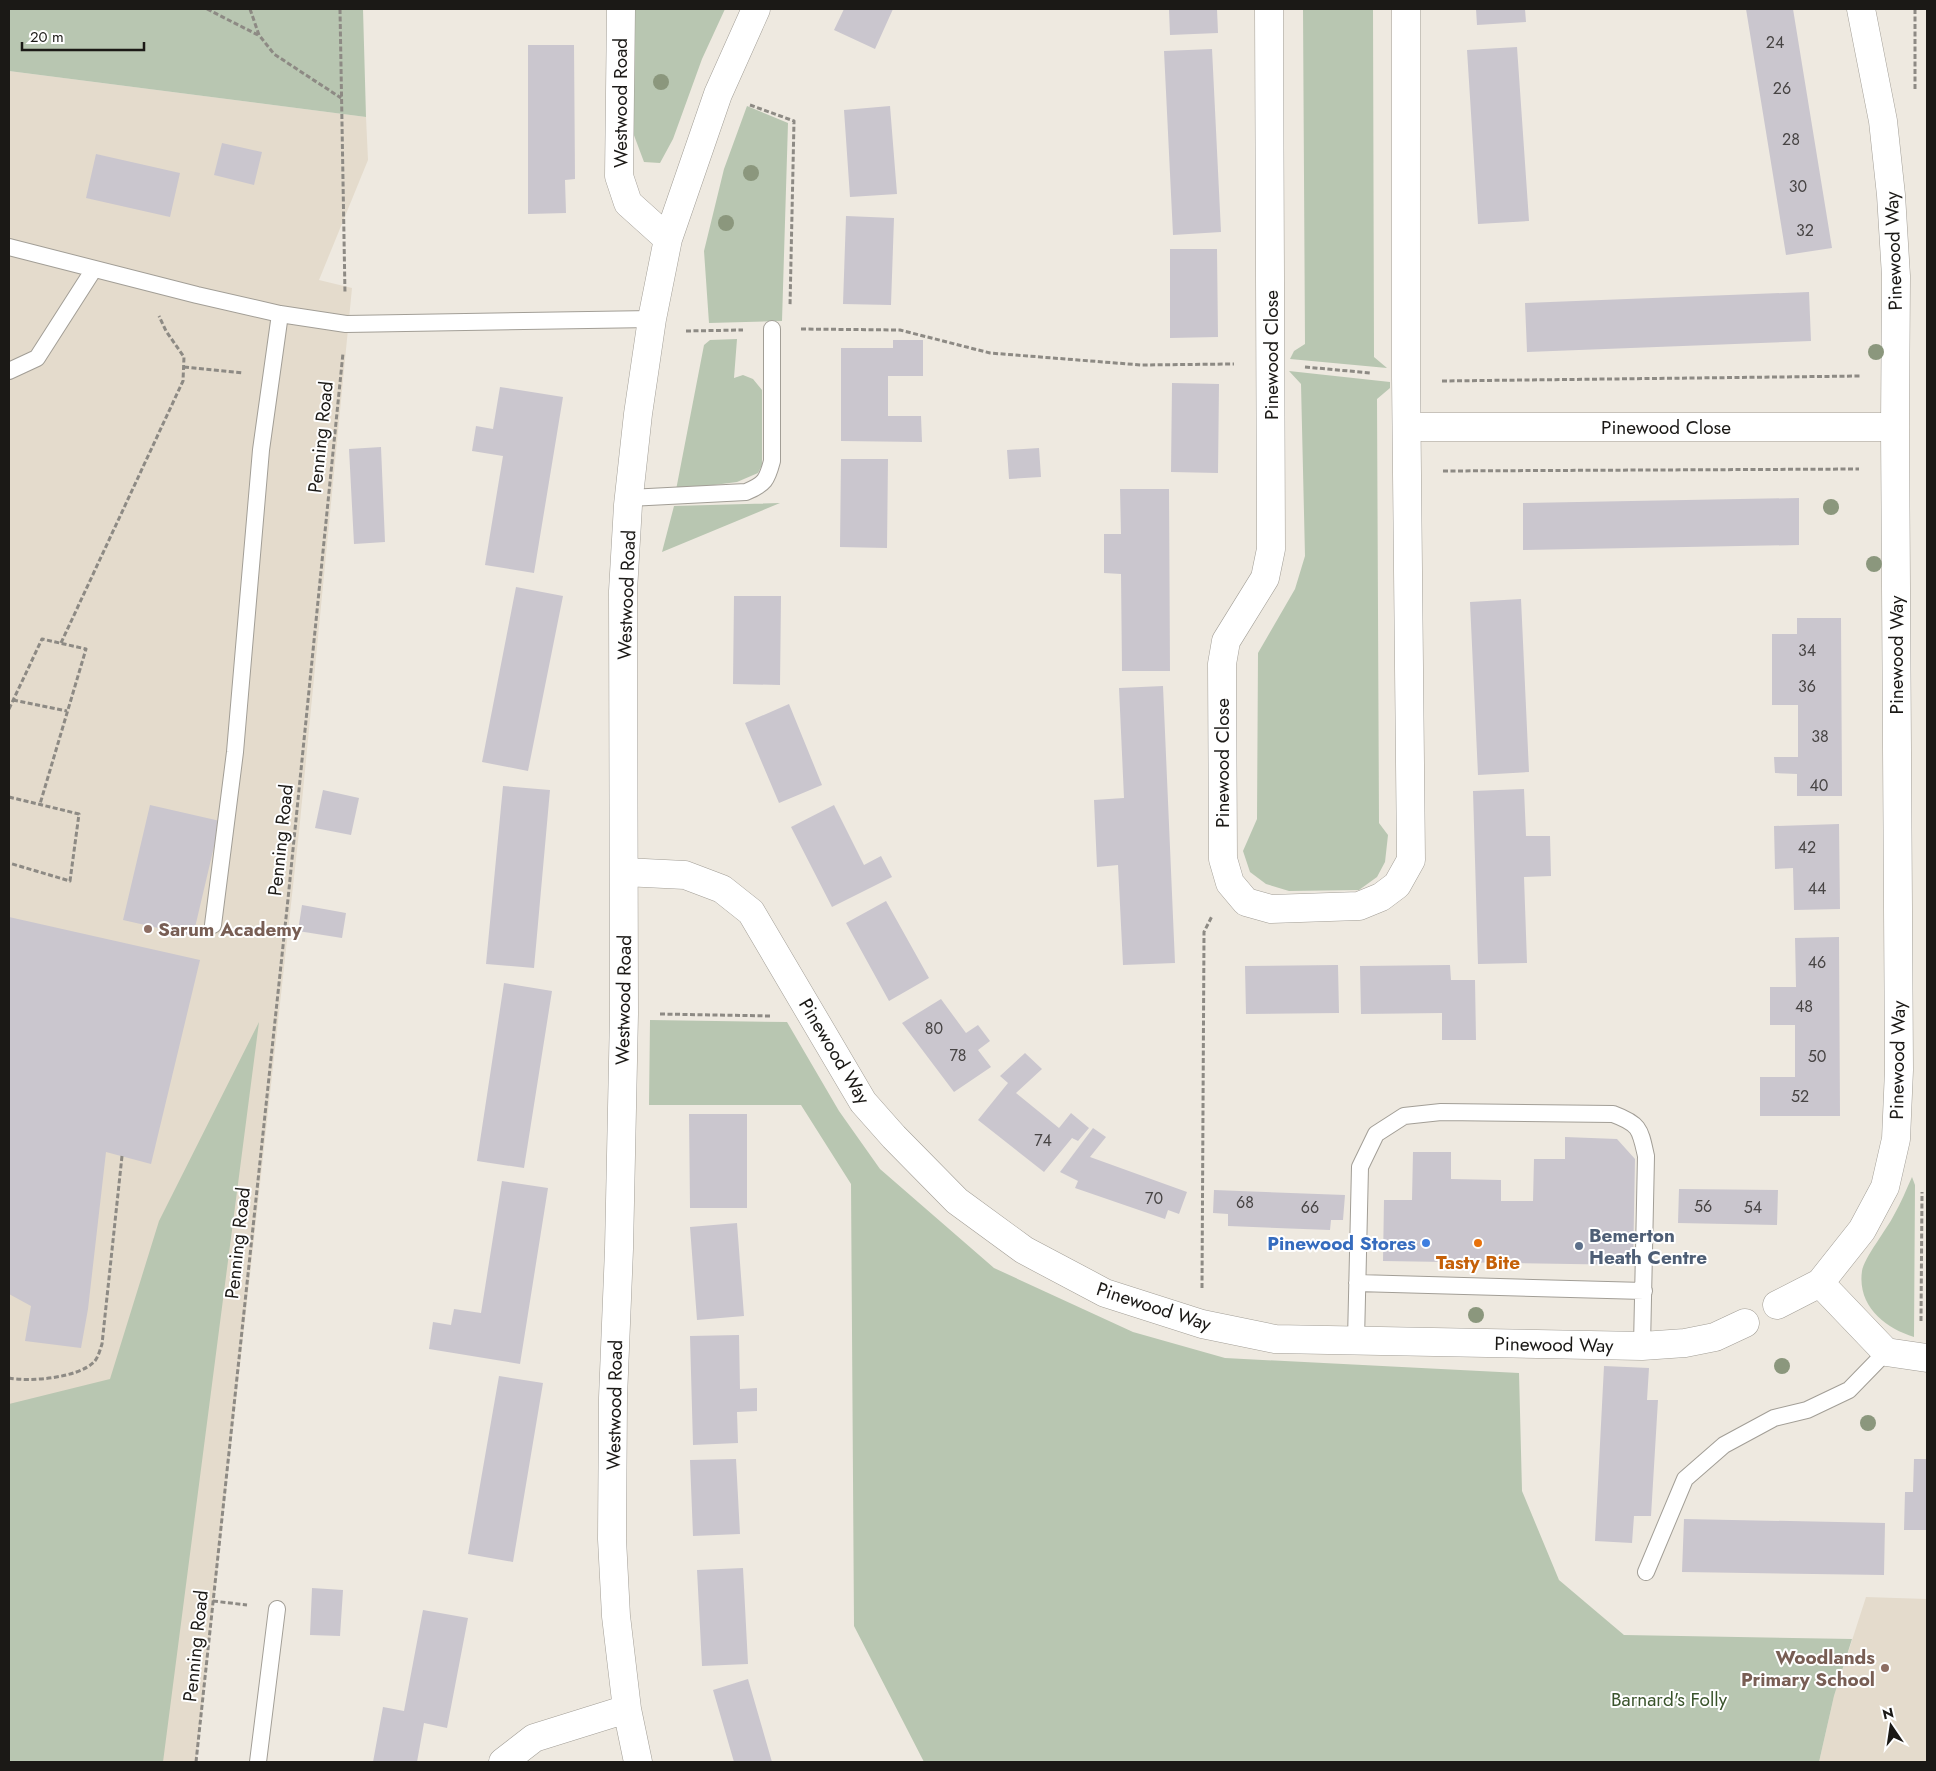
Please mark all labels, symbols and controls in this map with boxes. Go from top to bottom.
scale bar [22,20,145,52]
text: 20 m [30,26,64,48]
house number: 24 [1766,31,1784,54]
street label: Westwood Road [607,38,634,168]
house number: 26 [1773,77,1791,100]
house number: 28 [1782,128,1800,151]
house number: 30 [1789,175,1807,198]
street label: Pinewood Way [1878,190,1909,311]
house number: 32 [1796,219,1814,242]
street label: Pinewood Close [1258,290,1285,420]
street label: Penning Road [301,380,340,494]
street label: Pinewood Close [1601,414,1731,441]
street label: Westwood Road [611,529,642,661]
street label: Pinewood Way [1883,595,1910,715]
house number: 34 [1798,639,1816,662]
house number: 36 [1798,675,1816,698]
street label: Pinewood Close [1209,698,1236,828]
house number: 38 [1811,725,1829,748]
house number: 40 [1810,774,1828,797]
street label: Penning Road [261,783,300,897]
house number: 42 [1798,836,1816,859]
house number: 44 [1808,877,1826,900]
place label: Sarum Academy [158,916,303,943]
marker: Sarum Academy [142,923,154,935]
street label: Westwood Road [609,935,638,1065]
house number: 46 [1808,951,1826,974]
street label: Pinewood Way [792,993,877,1110]
house number: 48 [1795,995,1813,1018]
street label: Pinewood Way [1883,1000,1912,1120]
house number: 80 [925,1017,943,1040]
house number: 78 [949,1044,967,1067]
house number: 50 [1808,1045,1826,1068]
house number: 52 [1791,1085,1809,1108]
house number: 74 [1034,1129,1052,1152]
street label: Penning Road [218,1186,257,1300]
house number: 70 [1145,1187,1163,1210]
house number: 68 [1236,1191,1254,1214]
house number: 56 [1694,1195,1712,1218]
house number: 66 [1301,1196,1319,1219]
house number: 54 [1744,1196,1762,1219]
place label: Bemerton Heath Centre [1589,1222,1707,1271]
place label: Pinewood Stores [1267,1230,1416,1257]
marker: Pinewood Stores [1420,1237,1432,1249]
marker: Tasty Bite [1472,1237,1484,1249]
marker: Bemerton Heath Centre [1573,1240,1585,1252]
place label: Tasty Bite [1436,1249,1520,1276]
street label: Pinewood Way [1093,1275,1215,1338]
street label: Pinewood Way [1494,1330,1614,1359]
street label: Westwood Road [600,1340,629,1470]
street label: Penning Road [176,1589,215,1703]
place label: Woodlands Primary School [1741,1644,1875,1693]
marker: Woodlands Primary School [1879,1662,1891,1674]
park label: Barnard's Folly [1611,1686,1728,1713]
north arrow [1866,1701,1916,1751]
text: N [1880,1702,1896,1724]

